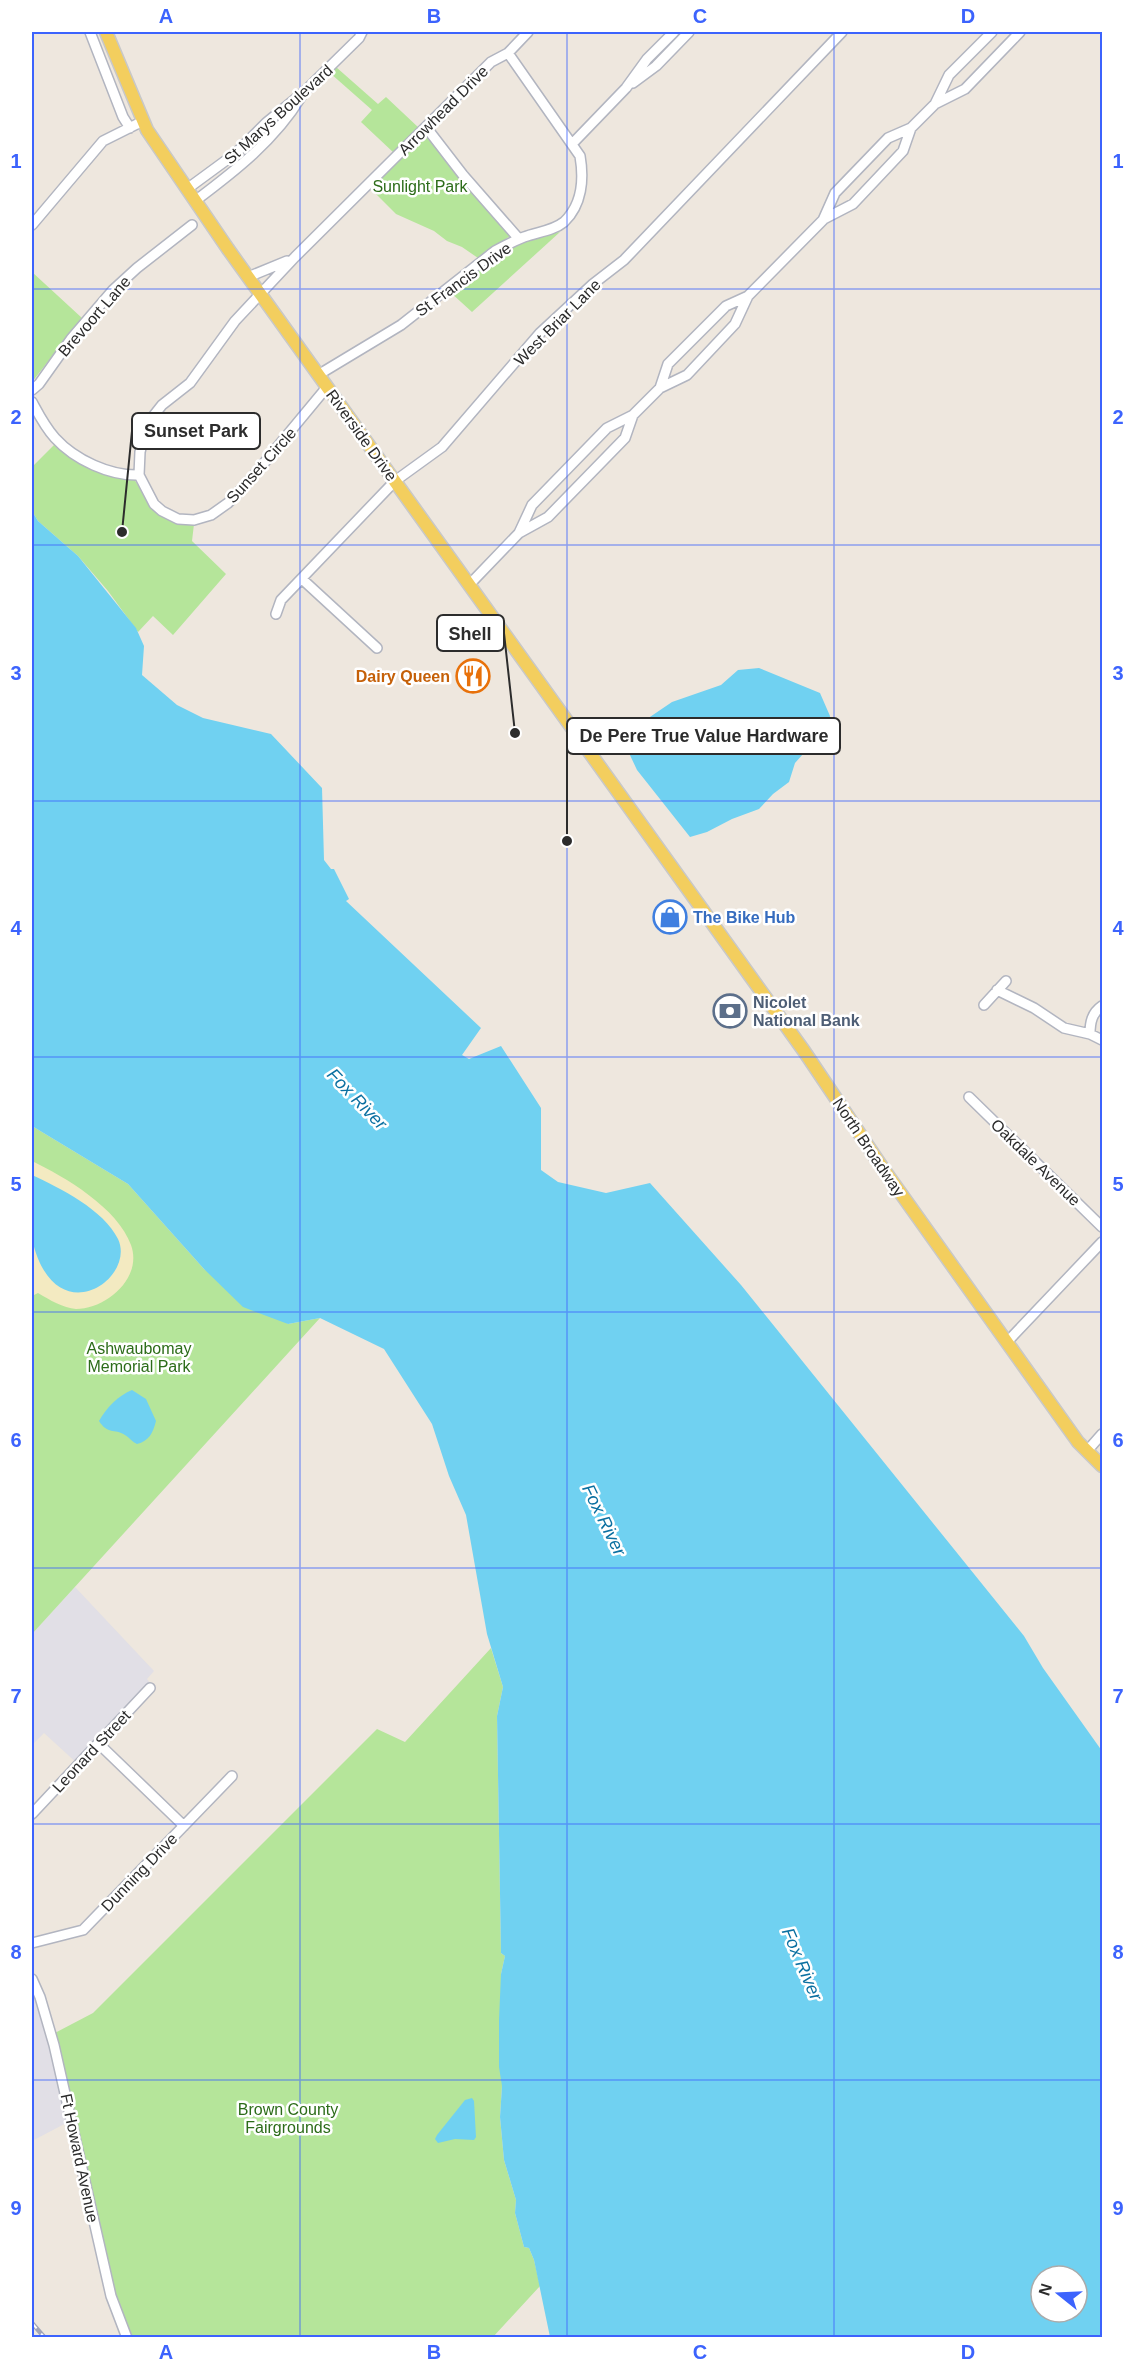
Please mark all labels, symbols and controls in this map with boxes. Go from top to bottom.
text: A [159,5,173,27]
text: B [427,5,441,27]
text: C [693,5,707,27]
text: D [961,5,975,27]
street label: St Marys Boulevard [221,61,336,167]
street label: Arrowhead Drive [395,62,492,158]
text: 1 [10,150,22,172]
text: 1 [1112,150,1124,172]
park label: Sunlight Park [372,178,469,195]
street label: St Francis Drive [412,239,514,320]
street label: Brevoort Lane [55,273,134,360]
street label: West Briar Lane [511,276,604,369]
street label: Riverside Drive [323,386,400,484]
text: 2 [10,406,22,428]
text: 2 [1112,406,1124,428]
callout: Sunset Park [132,413,260,449]
text: Sunset Park [144,421,249,441]
street label: Sunset Circle [223,424,300,506]
callout: Shell [437,615,504,651]
text: Shell [448,624,492,644]
restaurant icon: Dairy Queen [455,658,491,694]
text: 3 [10,662,22,684]
text: 3 [1112,662,1124,684]
place label: Dairy Queen [356,668,450,685]
callout: De Pere True Value Hardware [567,718,840,754]
text: De Pere True Value Hardware [579,726,829,746]
shop icon: The Bike Hub [652,899,688,935]
place label: The Bike Hub [693,909,795,926]
text: 4 [10,917,22,939]
text: 4 [1112,917,1124,939]
bank icon: Nicolet National Bank [712,993,748,1029]
place label: Nicolet National Bank [753,994,860,1029]
water label: Fox River [323,1064,392,1134]
street label: North Broadway [829,1095,908,1200]
street label: Oakdale Avenue [988,1116,1084,1209]
text: 5 [10,1173,22,1195]
text: 5 [1112,1173,1124,1195]
park label: Ashwaubomay Memorial Park [87,1340,192,1375]
text: 6 [10,1429,22,1451]
text: 6 [1112,1429,1124,1451]
water label: Fox River [578,1481,630,1560]
text: 7 [10,1685,22,1707]
text: 7 [1112,1685,1124,1707]
street label: Leonard Street [49,1706,134,1796]
street label: Dunning Drive [98,1830,181,1915]
water label: Fox River [778,1925,827,2004]
text: 8 [10,1941,22,1963]
text: 8 [1112,1941,1124,1963]
street label: Ft Howard Avenue [58,2092,101,2224]
park label: Brown County Fairgrounds [238,2101,338,2136]
text: 9 [10,2197,22,2219]
text: 9 [1112,2197,1124,2219]
north arrow [1029,2264,1089,2324]
text: N [1035,2281,1055,2298]
text: A [159,2341,173,2363]
text: B [427,2341,441,2363]
text: C [693,2341,707,2363]
text: D [961,2341,975,2363]

